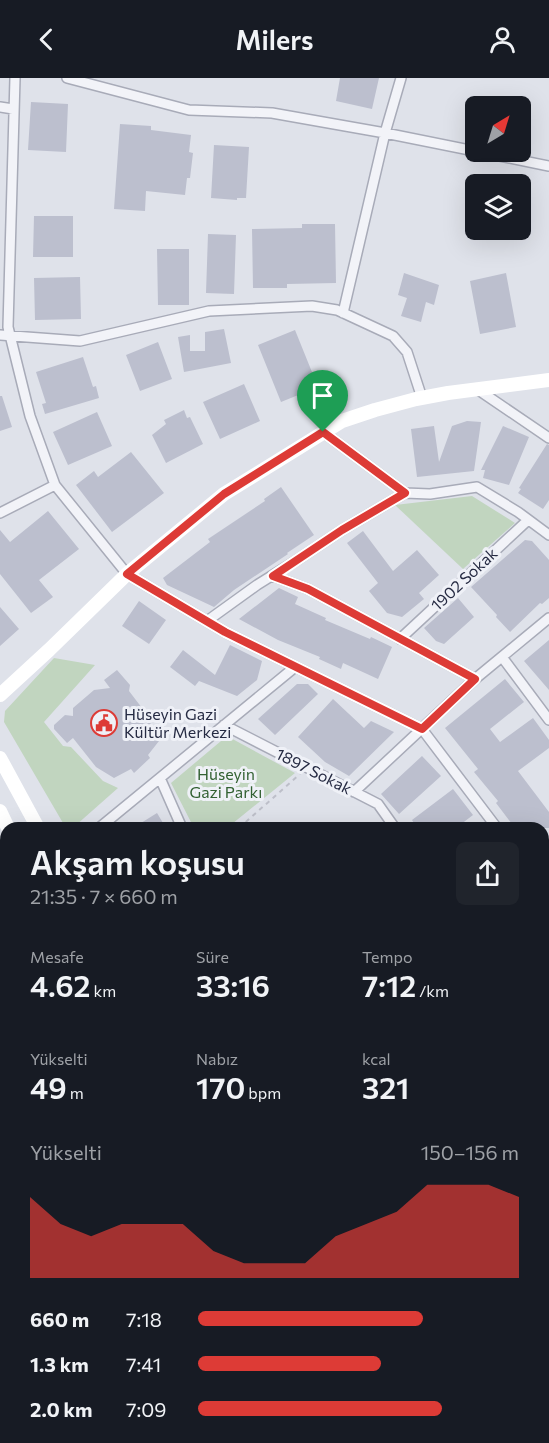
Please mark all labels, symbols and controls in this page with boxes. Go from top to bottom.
icon: back [30,23,63,56]
text: Milers [236,23,313,56]
icon: person [486,23,519,56]
north arrow [465,96,531,162]
map controls [465,96,531,240]
button: layers [465,174,531,240]
pin [297,370,348,432]
icon: arrive [306,379,339,412]
street label: 1902 Sokak [427,543,501,614]
place label: Hüseyin Gazi Kültür Merkezi [124,704,231,741]
public building icon: Hüseyin Gazi Kültür Merkezi [89,708,119,738]
street label: 1897 Sokak [273,743,356,798]
park label: Hüseyin Gazi Parkı [190,764,262,801]
text: Akşam koşusu [30,841,245,882]
button: share [456,842,519,905]
text: 21:35 · 7 × 660 m [30,884,178,908]
text: Mesafe [30,947,84,966]
text: Süre [196,947,229,966]
text: Tempo [362,947,412,966]
text: 4.62 [30,966,91,1003]
text: 33:16 [196,966,270,1003]
text: 7:12 [362,966,416,1003]
text: km [91,981,116,1000]
text: /km [416,981,449,1000]
text: Yükselti [30,1049,88,1068]
text: Nabız [196,1049,238,1068]
text: kcal [362,1049,391,1068]
text: 49 [30,1068,67,1105]
text: 170 [196,1068,245,1105]
text: 321 [362,1068,409,1105]
text: m [67,1083,84,1102]
text: bpm [245,1083,281,1102]
text: Yükselti [30,1140,102,1164]
text: 150–156 m [421,1140,519,1164]
text: 660 m [30,1307,89,1331]
text: 7:18 [126,1307,162,1331]
text: 1.3 km [30,1352,89,1376]
text: 7:41 [126,1352,161,1376]
text: 2.0 km [30,1397,92,1421]
text: 7:09 [126,1397,166,1421]

